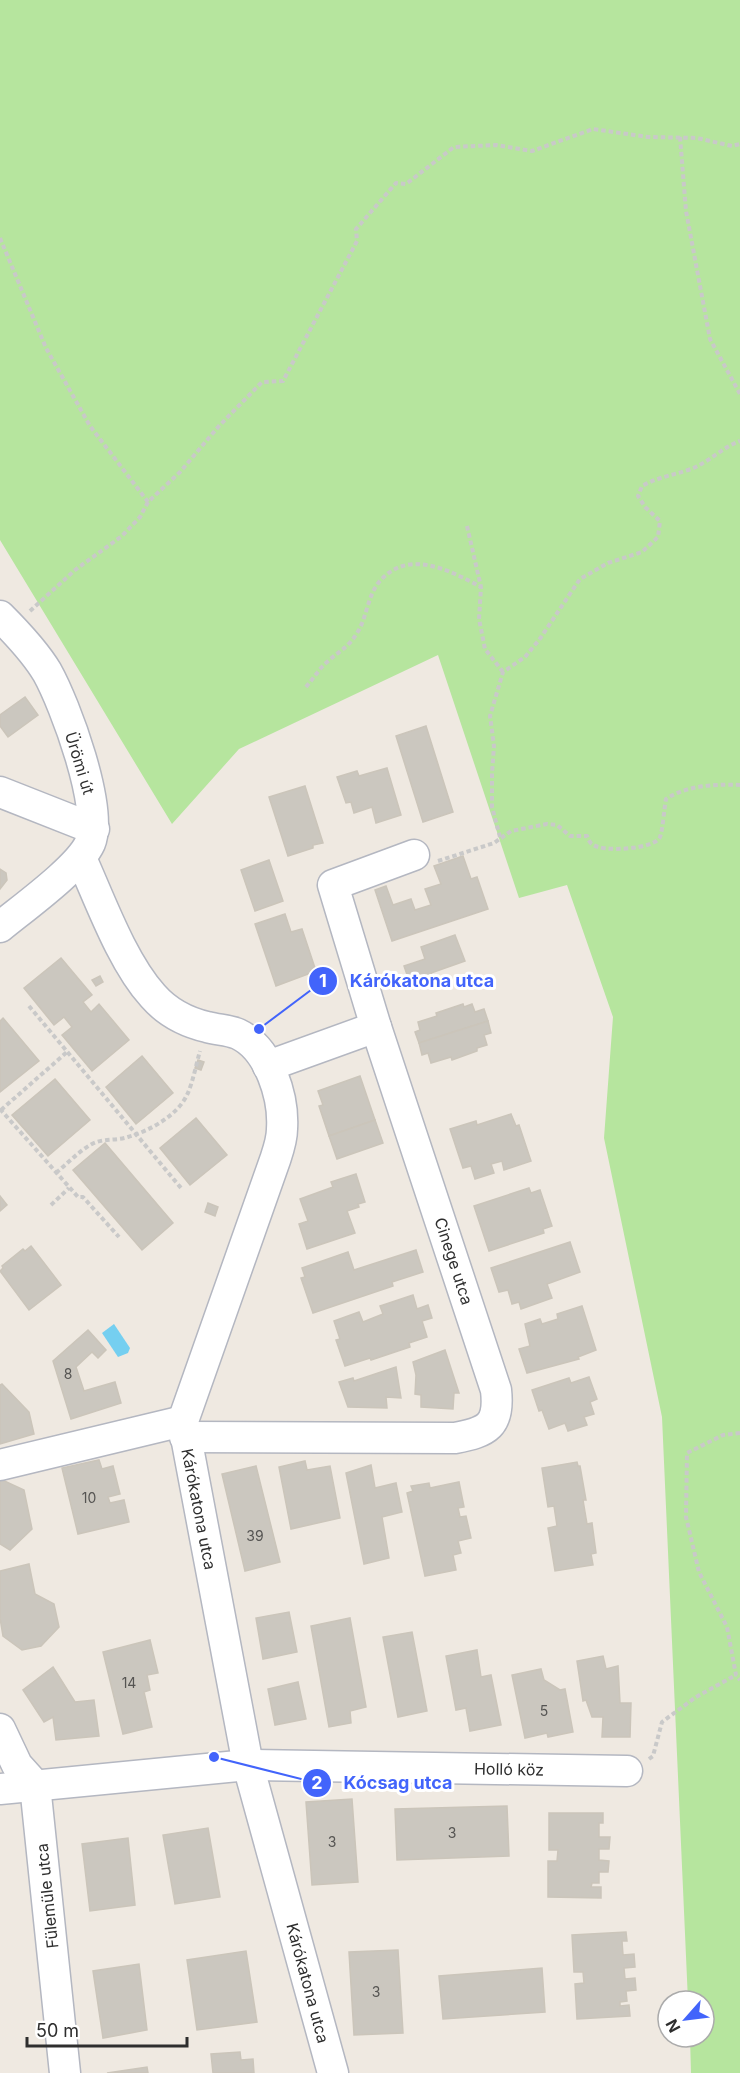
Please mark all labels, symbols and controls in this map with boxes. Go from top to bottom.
street label: Ürömi út [61,729,99,797]
callout: Kárókatona utca [308,963,506,999]
text: 1 [319,970,327,991]
text: Kárókatona utca [350,970,494,991]
street label: Cinege utca [430,1215,478,1307]
house number: 8 [64,1365,72,1382]
street label: Kárókatona utca [177,1447,221,1571]
house number: 10 [82,1489,96,1506]
house number: 39 [246,1527,264,1544]
house number: 14 [122,1674,136,1691]
house number: 5 [540,1702,548,1719]
street label: Holló köz [474,1758,544,1780]
callout: Kócsag utca [302,1765,465,1801]
text: 2 [311,1772,323,1793]
text: Kócsag utca [344,1772,452,1793]
house number: 3 [448,1824,456,1841]
house number: 3 [328,1833,336,1850]
street label: Fülemüle utca [32,1842,62,1950]
street label: Kárókatona utca [282,1921,334,2045]
house number: 3 [372,1983,380,2000]
north arrow [656,1989,716,2049]
scale bar [27,2010,188,2048]
text: N [661,2016,684,2036]
text: 50 m [36,2020,79,2041]

